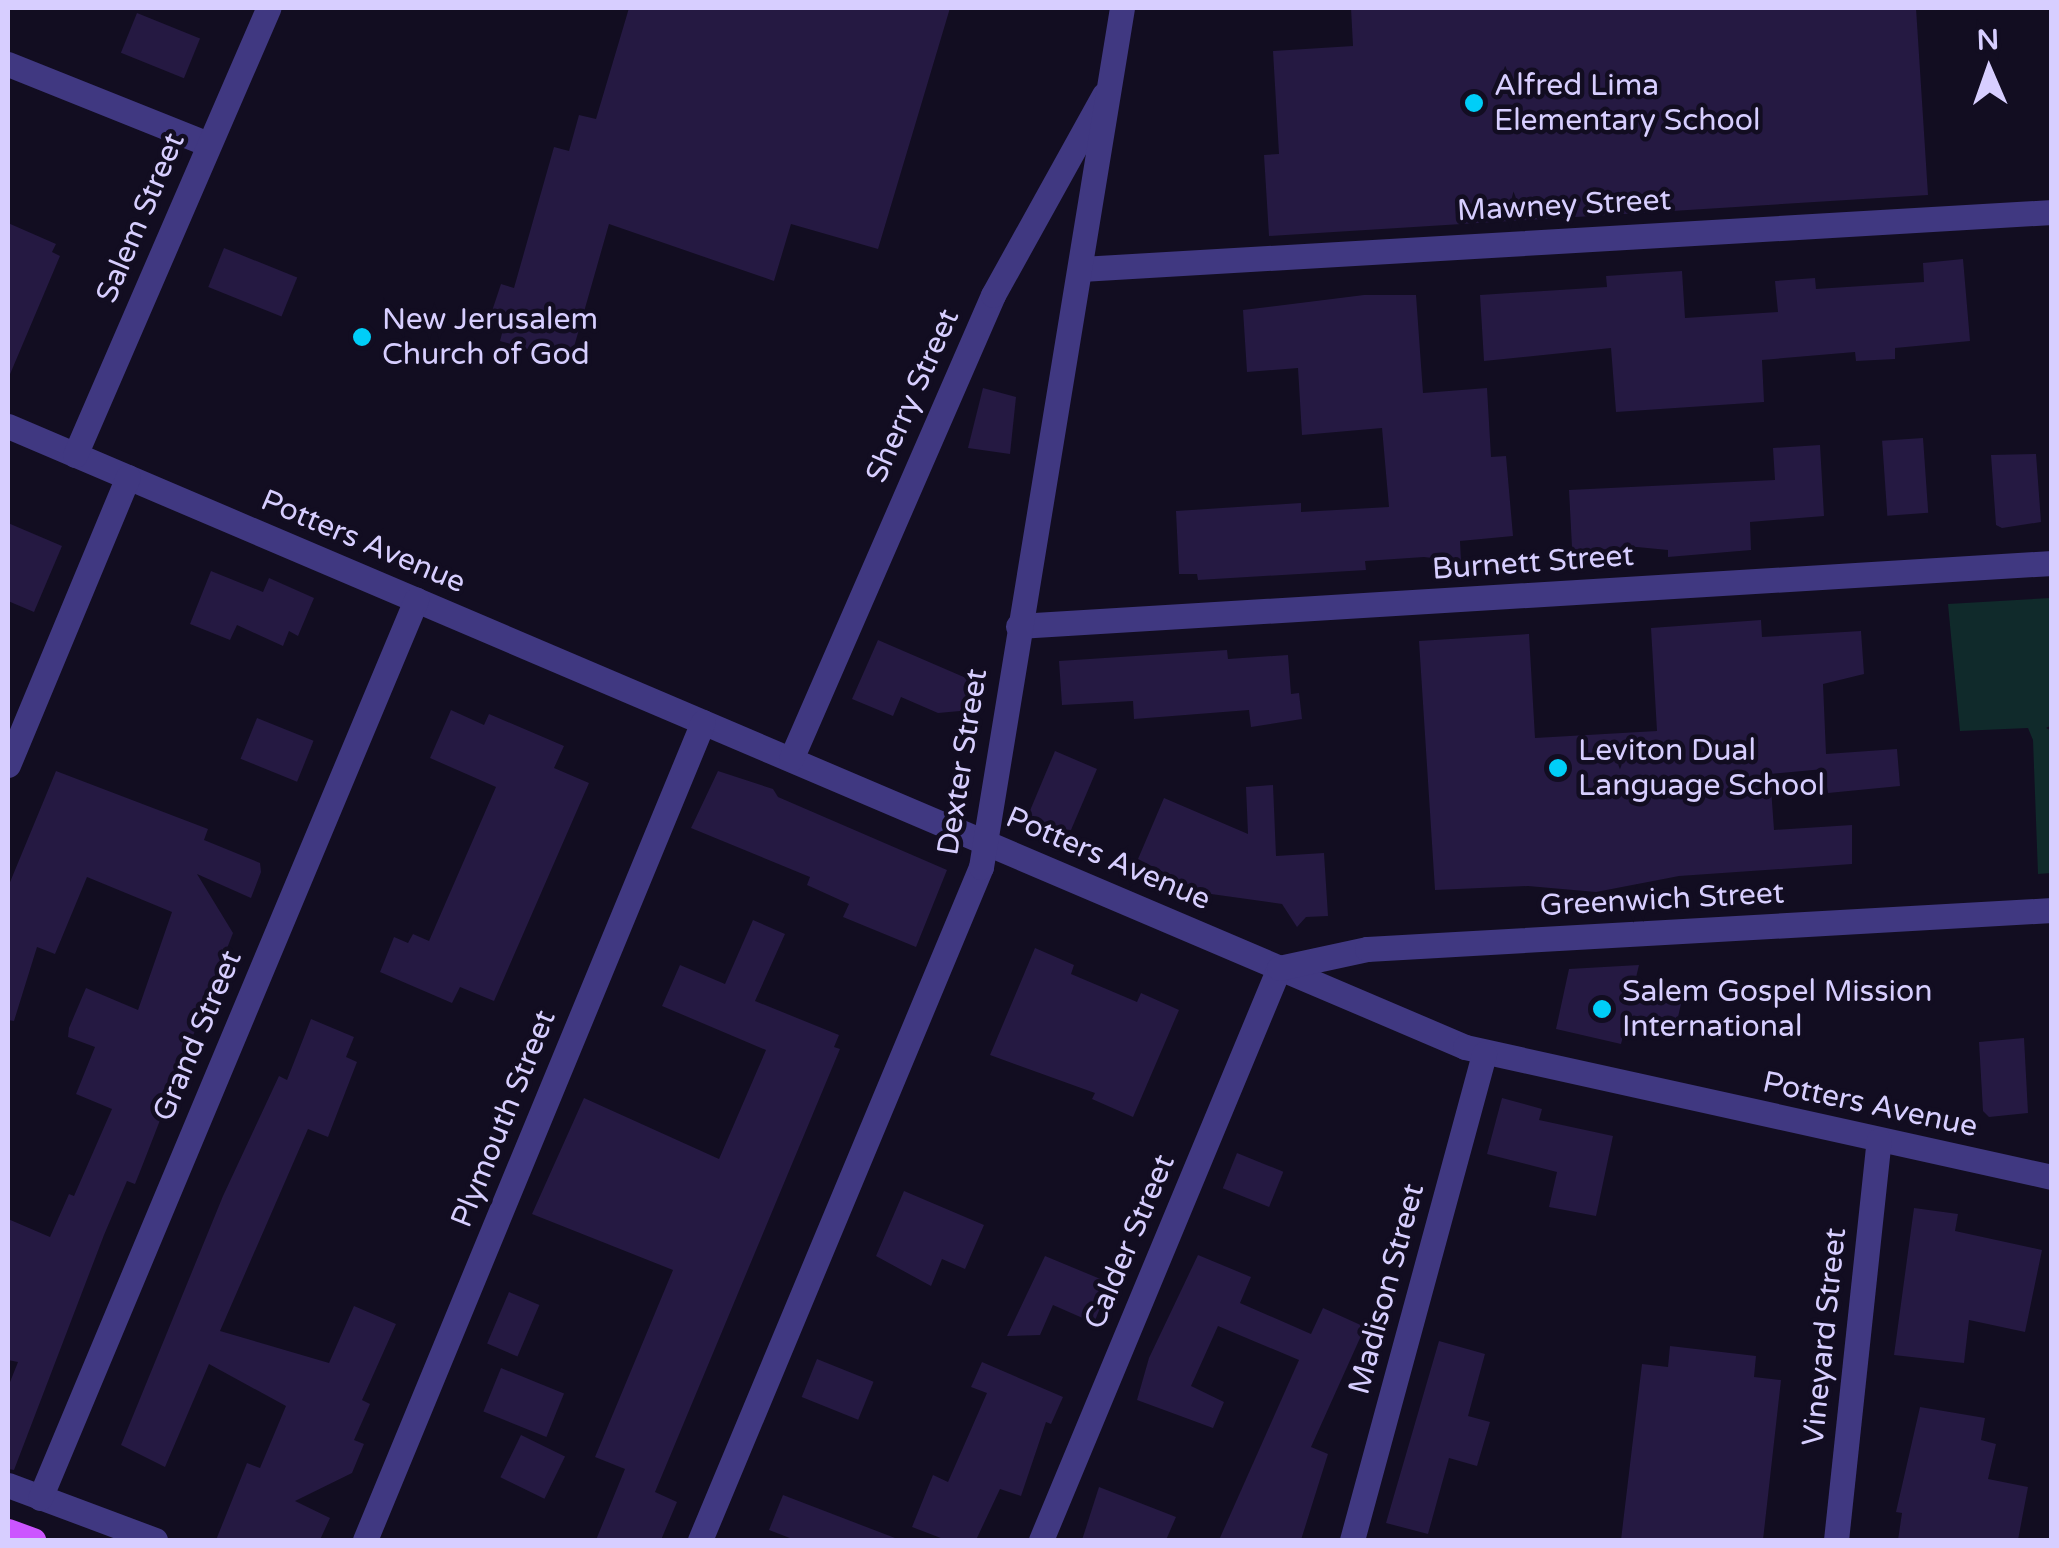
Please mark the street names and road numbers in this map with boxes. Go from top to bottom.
street label: Salem Street [89,128,193,308]
street label: Mawney Street [1456,182,1672,230]
street label: Sherry Street [859,304,967,488]
street label: Potters Avenue [255,483,471,601]
street label: Burnett Street [1431,538,1635,588]
street label: Dexter Street [930,666,996,858]
street label: Potters Avenue [1000,800,1216,918]
street label: Greenwich Street [1539,876,1785,924]
street label: Grand Street [146,945,250,1127]
street label: Plymouth Street [444,1005,564,1233]
street label: Potters Avenue [1759,1065,1981,1145]
street label: Calder Street [1077,1149,1183,1335]
street label: Madison Street [1342,1180,1432,1398]
street label: Vineyard Street [1796,1226,1854,1448]

